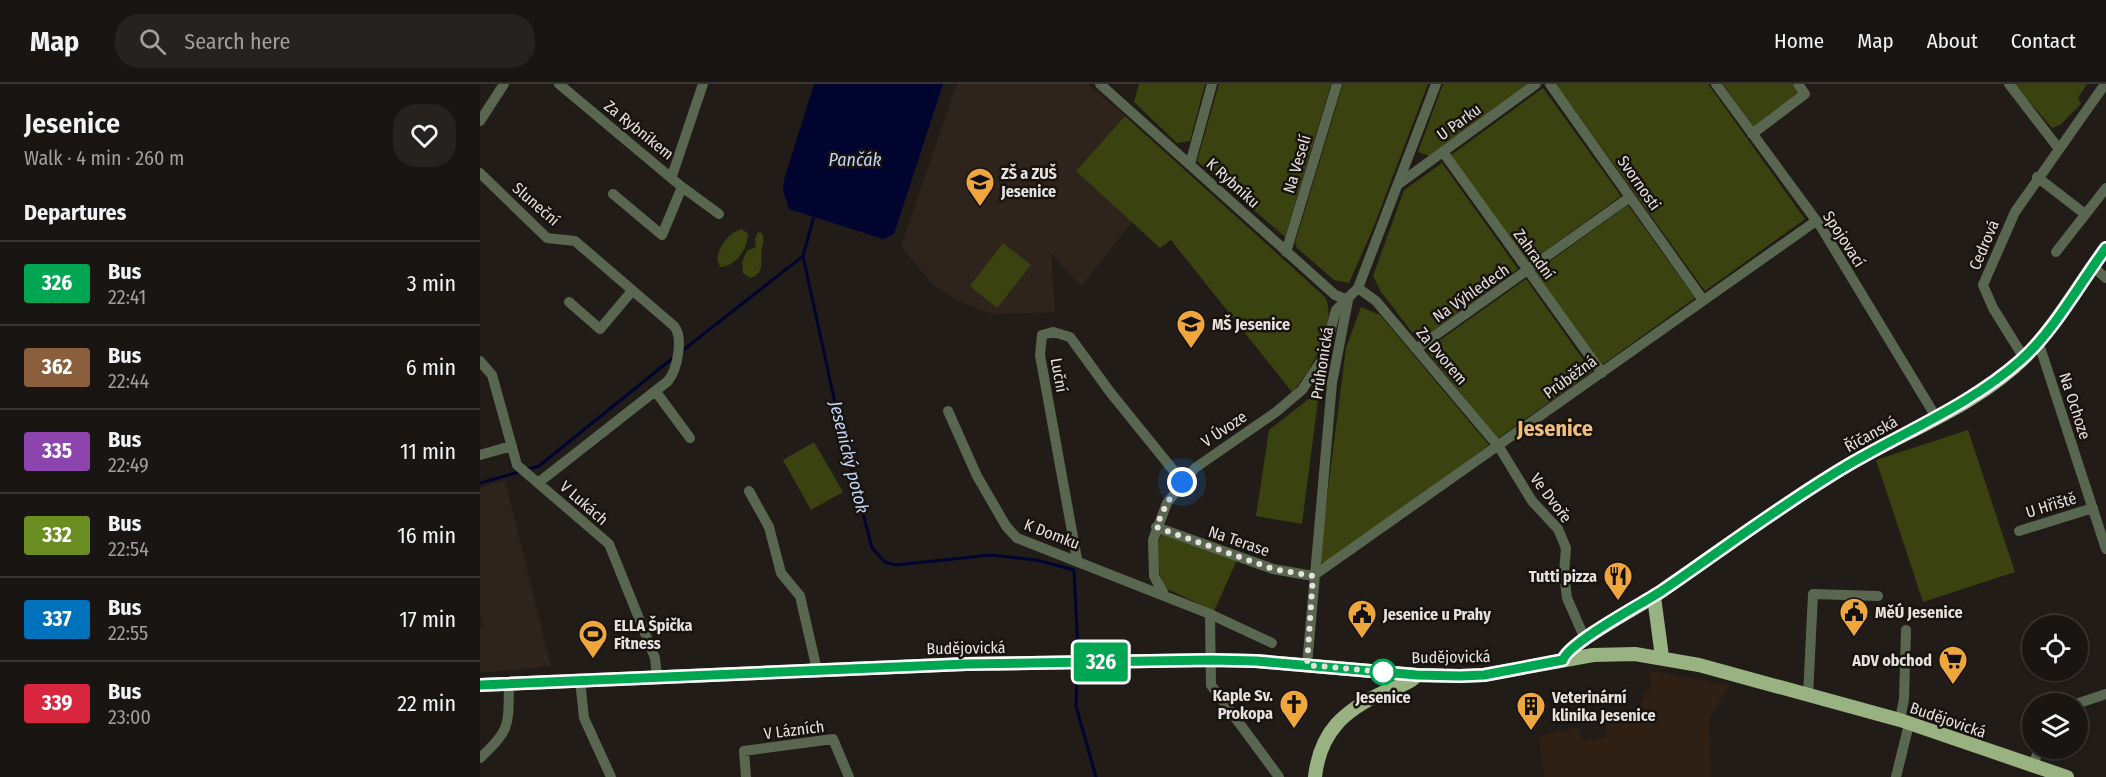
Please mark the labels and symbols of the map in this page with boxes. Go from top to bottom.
street label: Za Rybníkem [601,96,677,164]
street label: U Parku [1433,100,1485,144]
street label: Na Veselí [1279,133,1315,195]
water label: Pančák [828,149,882,171]
street label: Svornosti [1613,152,1665,214]
street label: K Rybníku [1203,154,1263,212]
place label: ZŠ a ZUŠ Jesenice [1000,163,1057,201]
school or university icon: ZŠ a ZUŠ Jesenice [964,166,996,208]
street label: Sluneční [509,178,563,230]
street label: Spojovací [1819,207,1869,271]
street label: Cedrová [1965,217,2003,273]
street label: Zahradní [1509,225,1559,283]
street label: Na Výhledech [1429,260,1513,326]
school or university icon: MŠ Jesenice [1175,308,1207,350]
place label: MŠ Jesenice [1212,314,1290,334]
street label: Za Dvorem [1413,323,1471,389]
street label: Průhonická [1307,325,1337,401]
street label: Průběžná [1540,351,1600,403]
street label: Luční [1047,356,1071,394]
street label: Na Ochoze [2055,370,2095,442]
water label: Jesenický potok [824,398,874,516]
street label: V Úvoze [1198,407,1250,451]
street label: Říčanská [1841,411,1901,456]
district label: Jesenice [1516,415,1593,442]
your location [1167,467,1197,497]
street label: Ve Dvoře [1526,469,1576,527]
street label: V Lukách [556,477,612,529]
street label: U Hřiště [2023,488,2079,522]
street label: K Domku [1022,515,1082,553]
street label: Na Terase [1206,522,1272,560]
restaurant icon: Tutti pizza [1602,560,1634,602]
place label: Tutti pizza [1529,567,1597,586]
public building icon: MěÚ Jesenice [1838,596,1870,638]
public building icon: Jesenice u Prahy [1346,598,1378,640]
place label: MěÚ Jesenice [1875,602,1963,622]
place label: Jesenice u Prahy [1382,605,1491,624]
place label: ELLA Špička Fitness [614,615,692,653]
sports icon: ELLA Špička Fitness [577,618,609,660]
street label: Budějovická [926,638,1006,658]
line badge: 326 [1066,642,1136,682]
supermarket icon: ADV obchod [1937,644,1969,686]
street label: Budějovická [1411,647,1491,667]
place label: ADV obchod [1851,651,1932,670]
marker: Jesenice [1370,659,1396,685]
place label: Kaple Sv. Prokopa [1213,686,1273,723]
church icon: Kaple Sv. Prokopa [1278,688,1310,730]
place label: Jesenice [1354,688,1411,707]
place label: Veterinární klinika Jesenice [1551,688,1656,725]
building icon: Veterinární klinika Jesenice [1515,690,1547,732]
street label: Budějovická [1908,698,1989,742]
street label: V Lázních [763,717,825,743]

